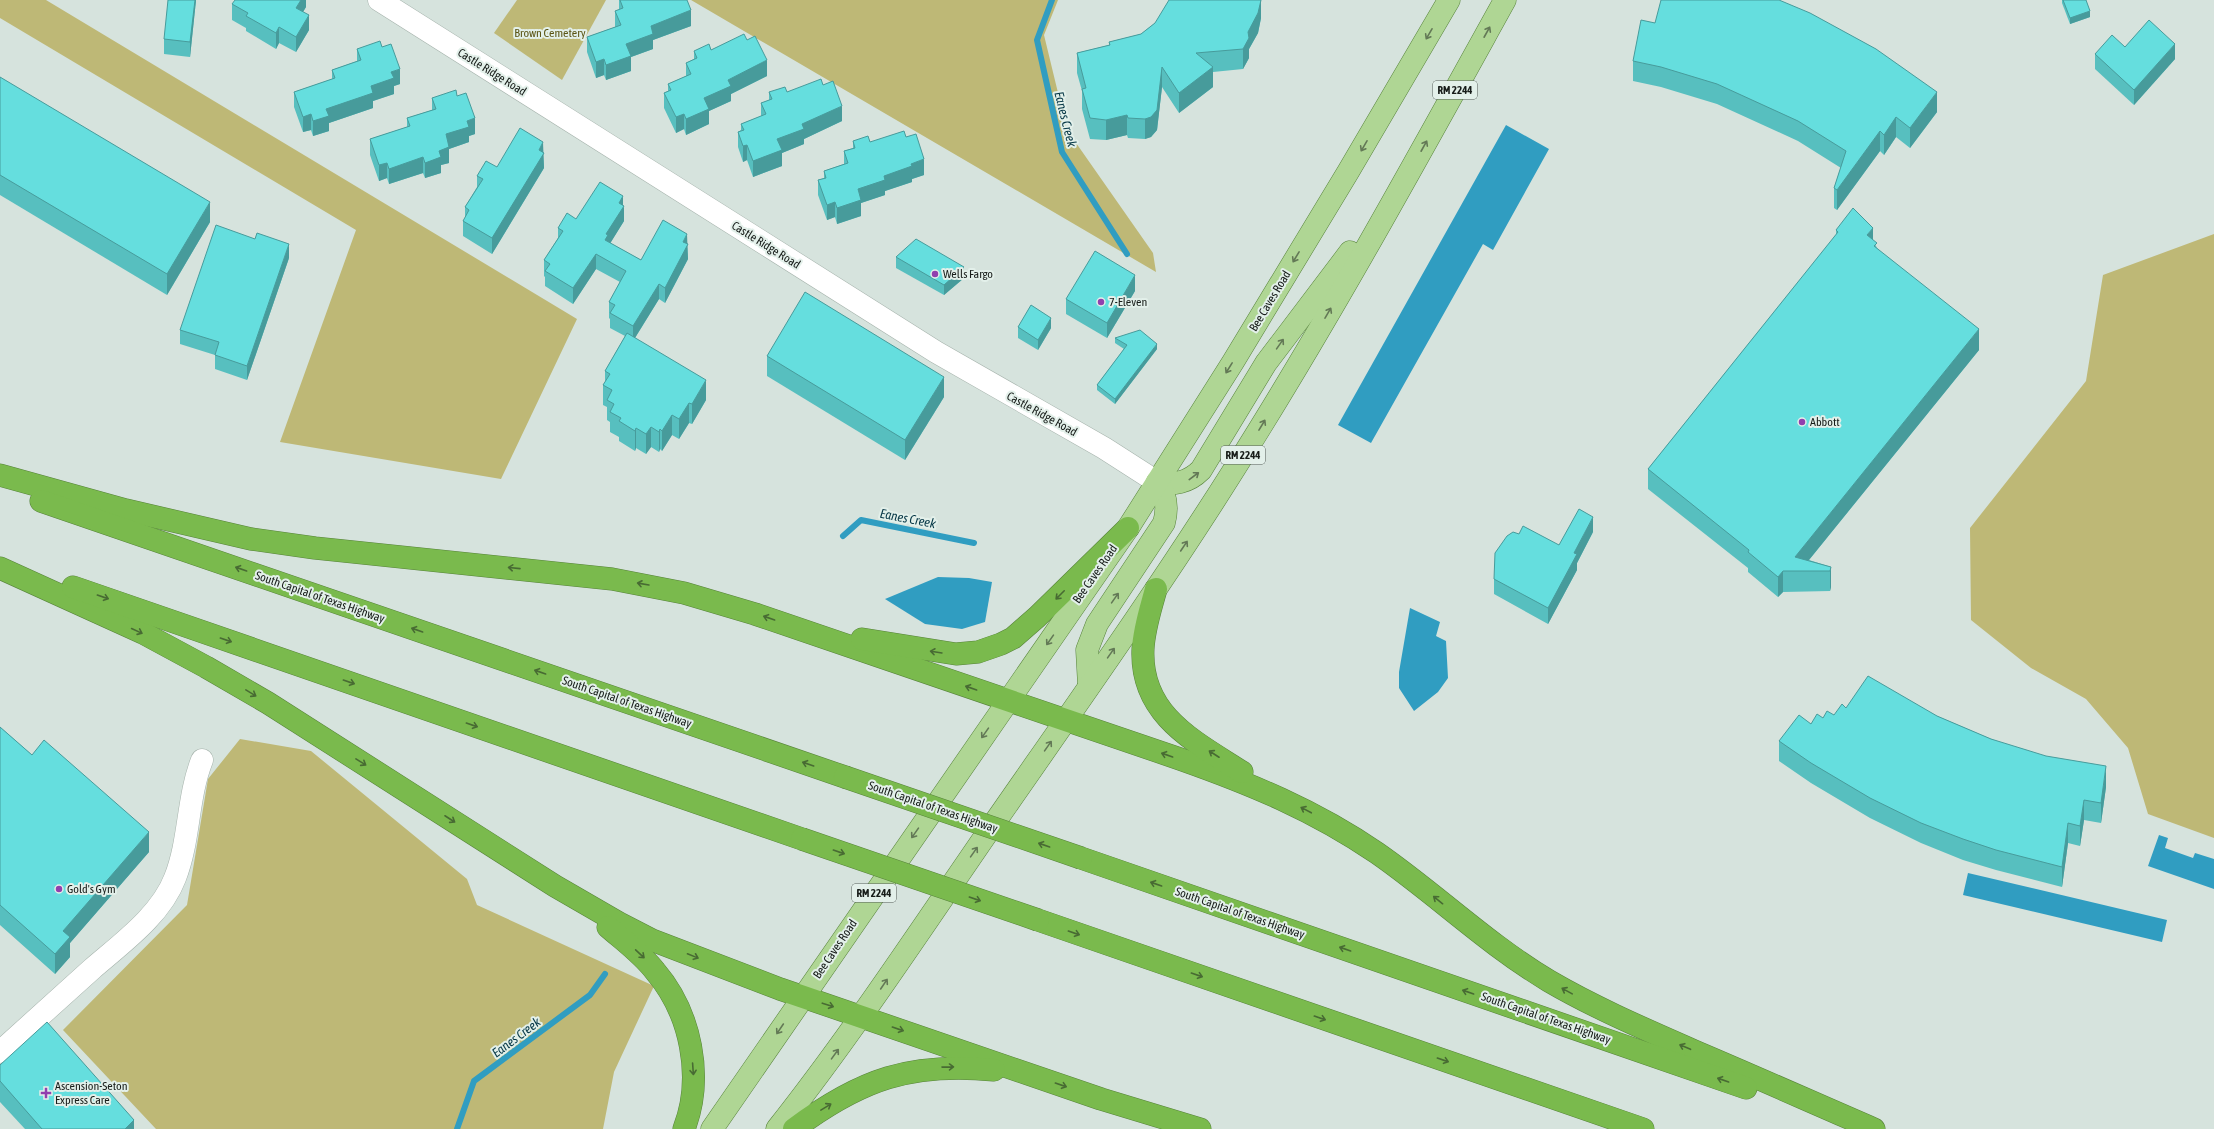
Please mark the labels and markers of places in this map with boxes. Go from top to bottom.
place label: Wells Fargo [943,267,993,281]
marker: Wells Fargo [930,269,940,279]
place label: 7-Eleven [1109,295,1147,309]
marker: 7-Eleven [1096,297,1106,307]
place label: Abbott [1810,415,1840,429]
marker: Abbott [1797,417,1807,427]
place label: Gold's Gym [67,882,116,896]
marker: Gold's Gym [54,884,64,894]
place label: Ascension-Seton Express Care [55,1079,128,1107]
marker: Ascension-Seton Express Care [40,1087,52,1099]

